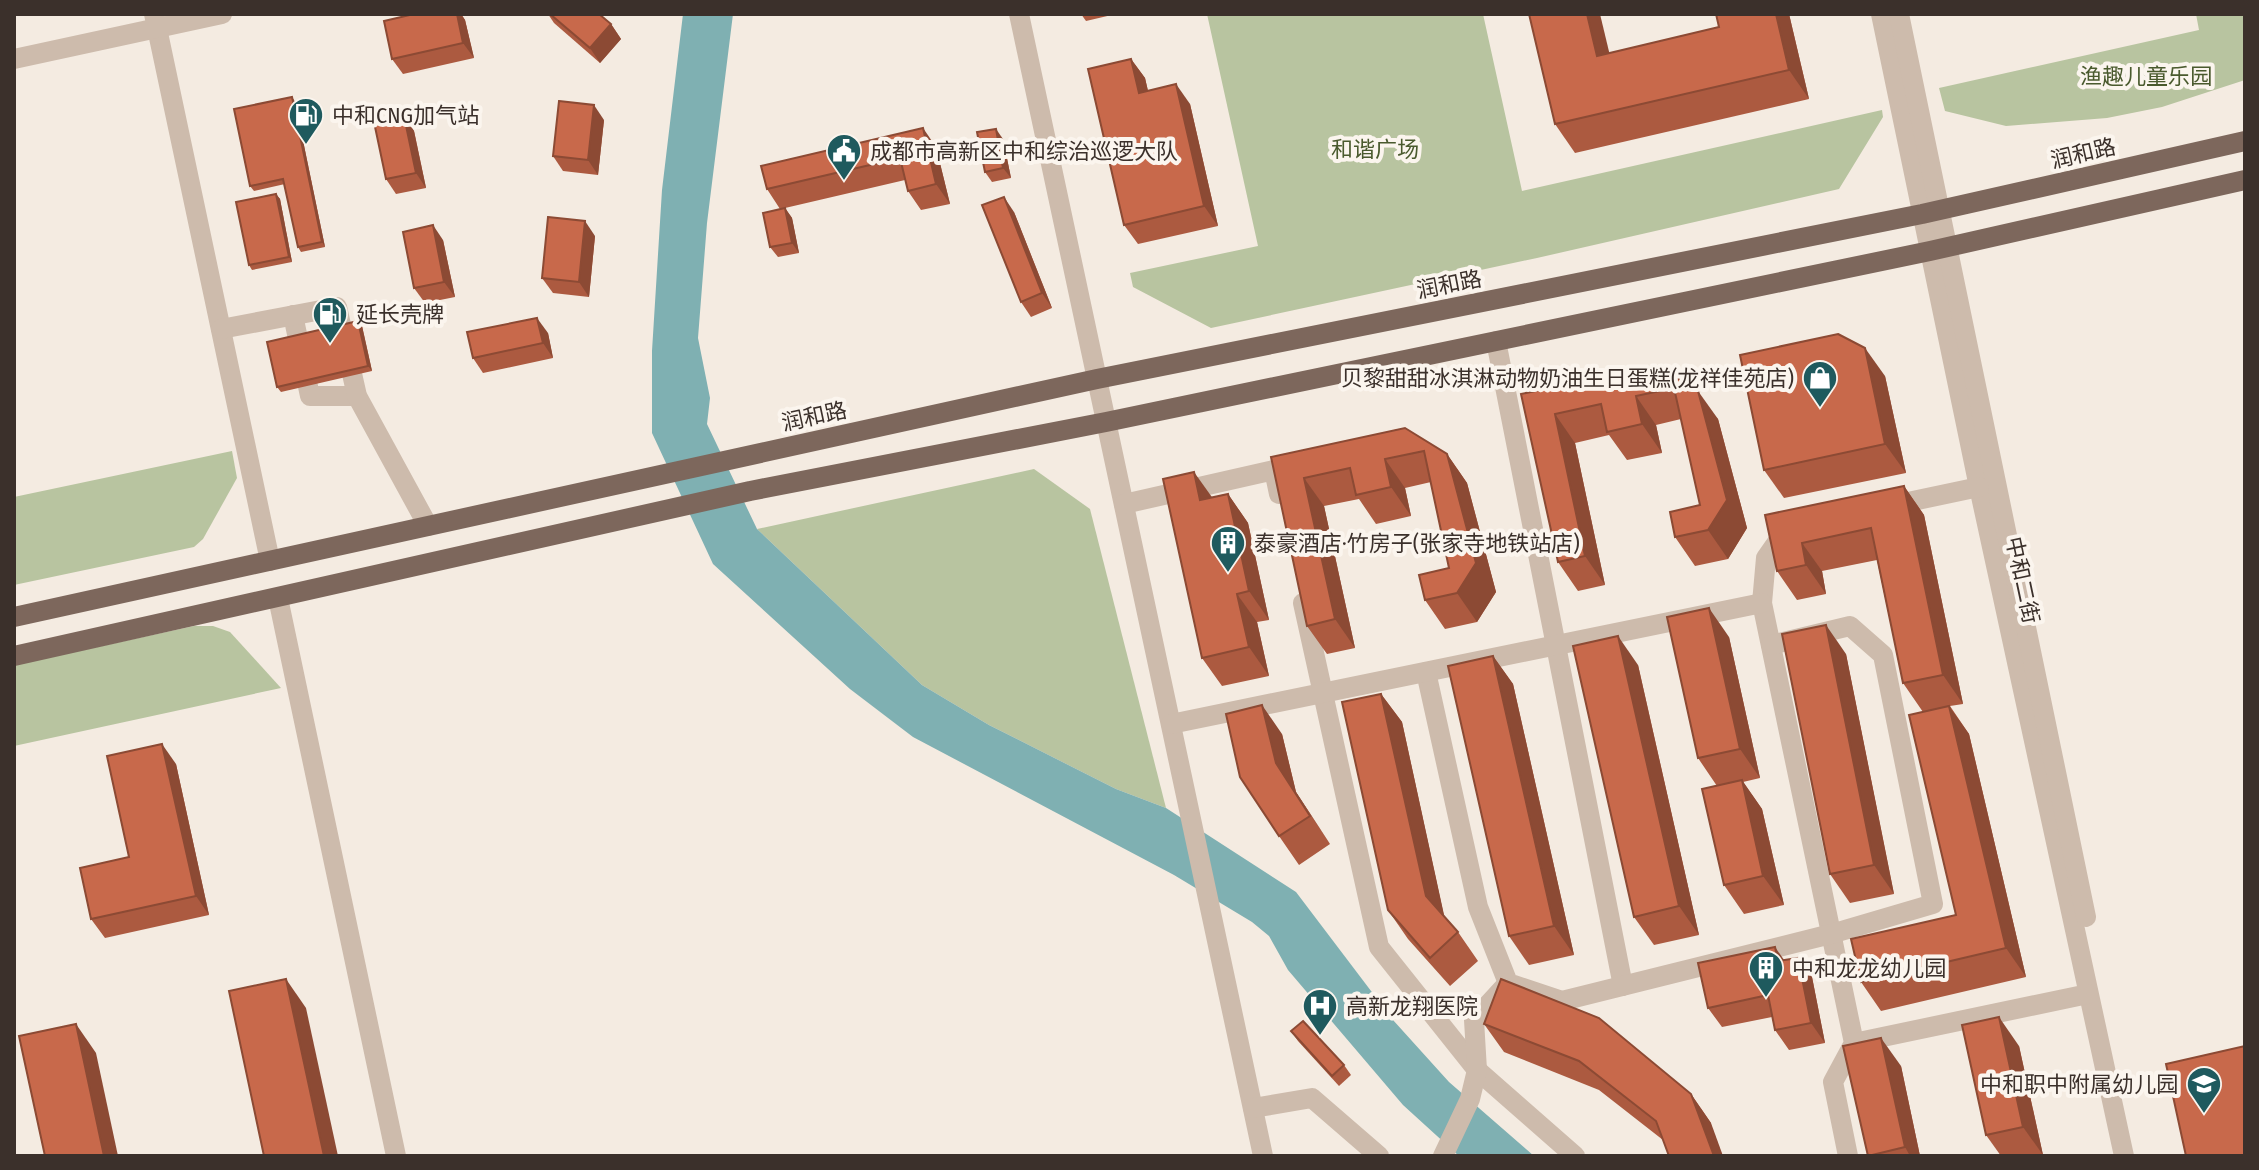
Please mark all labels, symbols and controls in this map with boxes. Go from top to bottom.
park label: 渔趣儿童乐园 [2080,63,2212,90]
fuel station icon: 中和CNG加气站 [287,96,325,146]
place label: 中和CNG加气站 [332,102,479,129]
public building icon: 成都市高新区中和综治巡逻大队 [825,132,863,182]
street label: 润和路 [2048,133,2118,174]
park label: 和谐广场 [1331,136,1419,163]
place label: 成都市高新区中和综治巡逻大队 [870,138,1178,165]
street label: 润和路 [1414,265,1484,304]
fuel station icon: 延长壳牌 [311,295,349,345]
place label: 延长壳牌 [356,301,444,328]
shop icon: 贝黎甜甜冰淇淋动物奶油生日蛋糕(龙祥佳苑店) [1801,359,1839,409]
place label: 贝黎甜甜冰淇淋动物奶油生日蛋糕(龙祥佳苑店) [1341,365,1794,392]
street label: 润和路 [779,396,849,437]
building icon: 泰豪酒店·竹房子(张家寺地铁站店) [1209,524,1247,574]
place label: 泰豪酒店·竹房子(张家寺地铁站店) [1254,530,1580,557]
street label: 中和二街 [2000,534,2045,626]
building icon: 中和龙龙幼儿园 [1747,949,1785,999]
place label: 中和龙龙幼儿园 [1792,955,1946,982]
hospital icon: 高新龙翔医院 [1301,987,1339,1037]
place label: 高新龙翔医院 [1346,993,1478,1020]
school or university icon: 中和职中附属幼儿园 [2185,1065,2223,1115]
place label: 中和职中附属幼儿园 [1980,1071,2178,1098]

